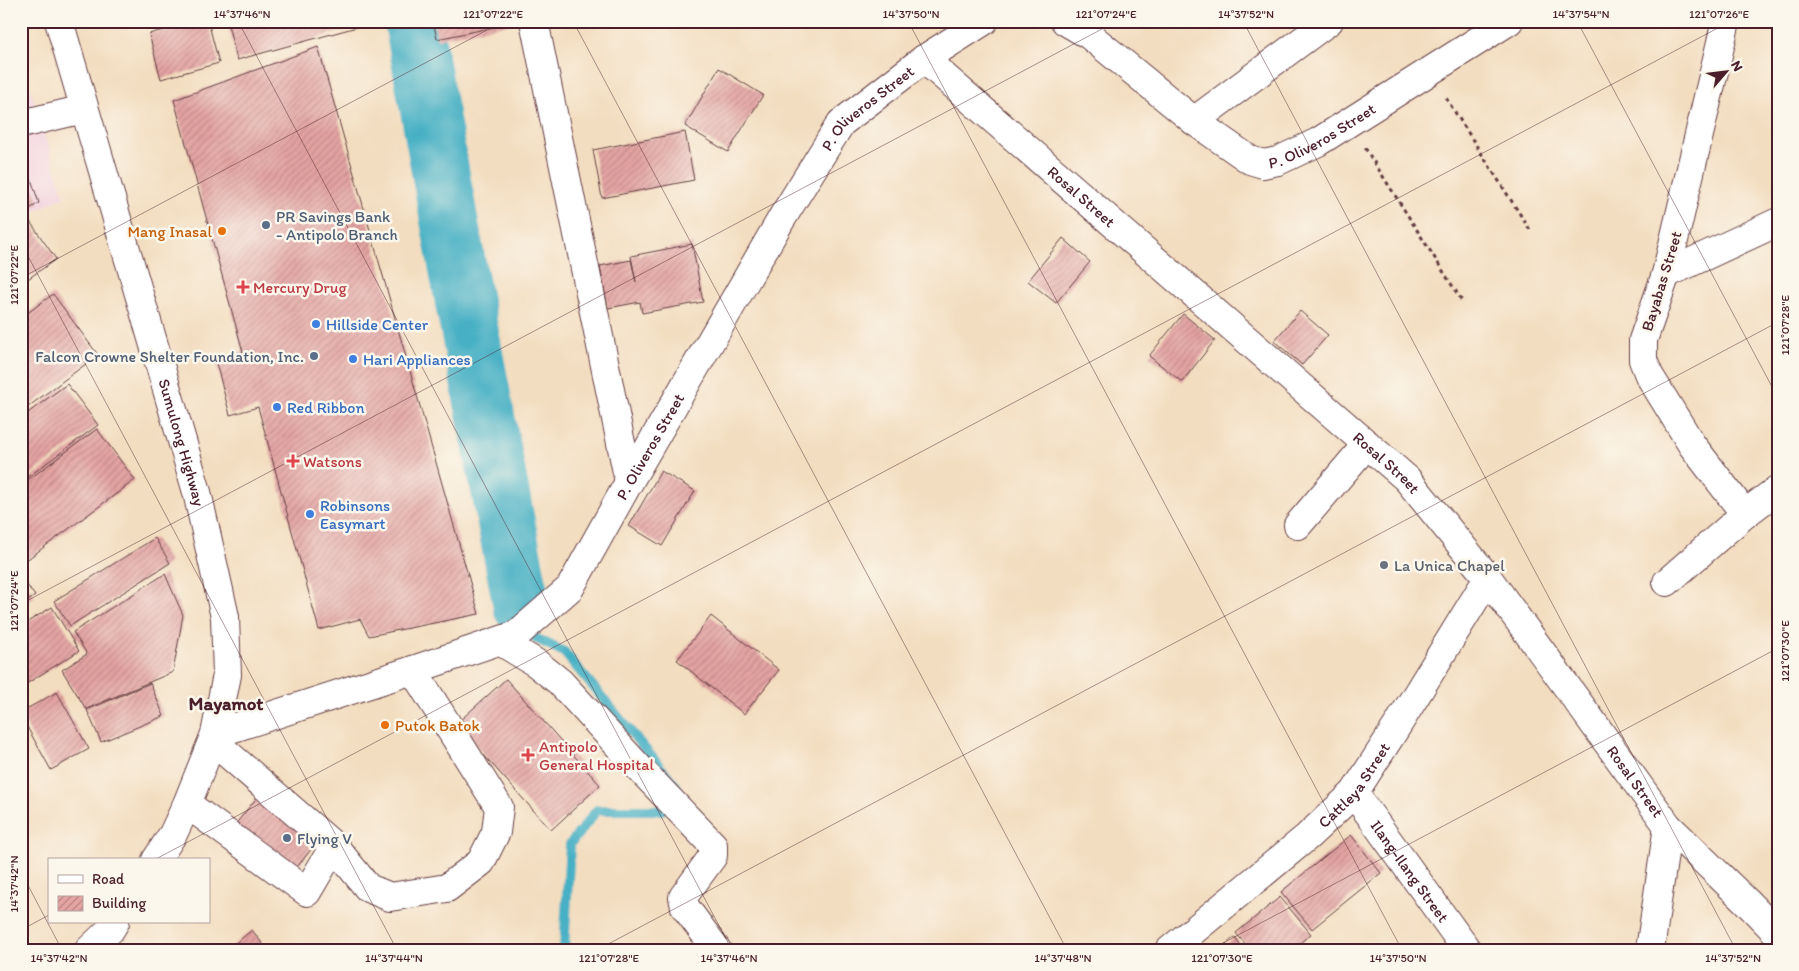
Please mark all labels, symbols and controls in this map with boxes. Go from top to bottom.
text: 14°37'46"N [213,7,271,21]
text: 121°07'22"E [463,7,523,21]
text: 14°37'50"N [882,7,940,21]
text: 121°07'24"E [1075,7,1137,21]
text: 14°37'52"N [1218,7,1274,21]
text: 14°37'54"N [1552,7,1610,21]
text: 121°07'26"E [1689,7,1749,21]
north arrow [1702,48,1752,98]
text: N [1727,58,1747,74]
street label: P. Oliveros Street [817,61,918,154]
street label: P. Oliveros Street [1267,99,1379,173]
street label: Rosal Street [1044,162,1119,231]
place label: PR Savings Bank - Antipolo Branch [276,207,398,244]
marker: PR Savings Bank - Antipolo Branch [260,219,272,231]
place label: Mang Inasal [127,222,212,241]
marker: Mang Inasal [216,225,228,237]
street label: Bayabas Street [1637,229,1686,333]
text: 121°07'22"E [7,245,21,305]
place label: Mercury Drug [253,278,348,297]
marker: Mercury Drug [237,281,249,293]
text: 121°07'28"E [1778,294,1792,355]
place label: Hillside Center [326,315,429,334]
marker: Hillside Center [310,318,322,330]
place label: Falcon Crowne Shelter Foundation, Inc. [35,347,304,366]
marker: Falcon Crowne Shelter Foundation, Inc. [308,350,320,362]
place label: Hari Appliances [363,350,471,369]
marker: Hari Appliances [347,353,359,365]
street label: Sumulong Highway [154,377,209,508]
street label: P. Oliveros Street [612,390,688,503]
place label: Red Ribbon [287,398,365,417]
marker: Red Ribbon [271,401,283,413]
street label: Rosal Street [1349,428,1424,498]
place label: Watsons [303,452,362,471]
marker: Watsons [287,455,299,467]
place label: Robinsons Easymart [320,496,390,533]
marker: Robinsons Easymart [304,508,316,520]
place label: La Unica Chapel [1394,556,1505,575]
marker: La Unica Chapel [1378,559,1390,571]
text: 121°07'24"E [7,570,21,632]
text: 121°07'30"E [1778,620,1792,682]
district label: Mayamot [188,692,264,715]
place label: Putok Batok [395,716,481,735]
marker: Putok Batok [379,719,391,731]
place label: Antipolo General Hospital [539,737,654,774]
street label: Cattleya Street [1314,739,1394,832]
street label: Rosal Street [1603,742,1667,821]
marker: Antipolo General Hospital [521,748,535,762]
street label: Ilang-Ilang Street [1367,816,1453,926]
place label: Flying V [297,829,352,848]
marker: Flying V [281,832,293,844]
text: 14°37'42"N [7,855,21,913]
legend [48,858,210,924]
text: Road [92,870,125,888]
text: Building [92,894,146,912]
text: 14°37'42"N [30,951,88,965]
text: 14°37'44"N [365,951,423,965]
text: 121°07'28"E [579,951,640,965]
text: 14°37'46"N [700,951,758,965]
text: 14°37'48"N [1034,951,1092,965]
text: 121°07'30"E [1191,951,1253,965]
text: 14°37'50"N [1369,951,1427,965]
text: 14°37'52"N [1705,951,1761,965]

